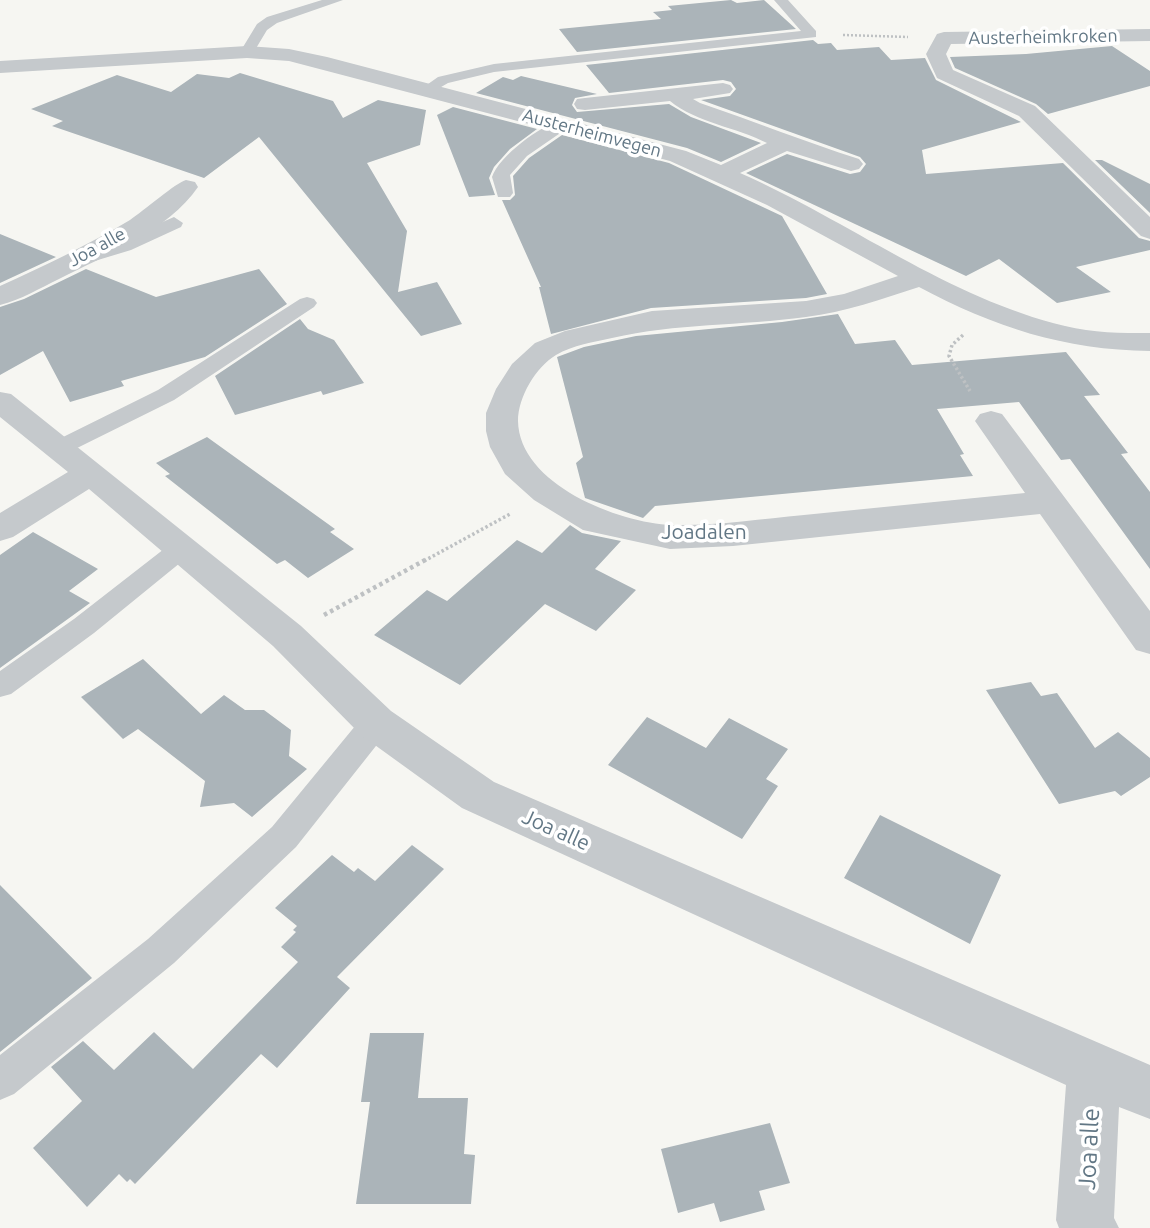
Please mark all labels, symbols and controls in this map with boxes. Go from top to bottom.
street label: Austerheimkroken [968,25,1118,49]
street label: Austerheimvegen [520,104,664,162]
street label: Joa alle [65,223,129,271]
street label: Joadalen [661,519,747,545]
street label: Joa alle [518,804,594,856]
street label: Joa alle [1072,1107,1106,1191]

